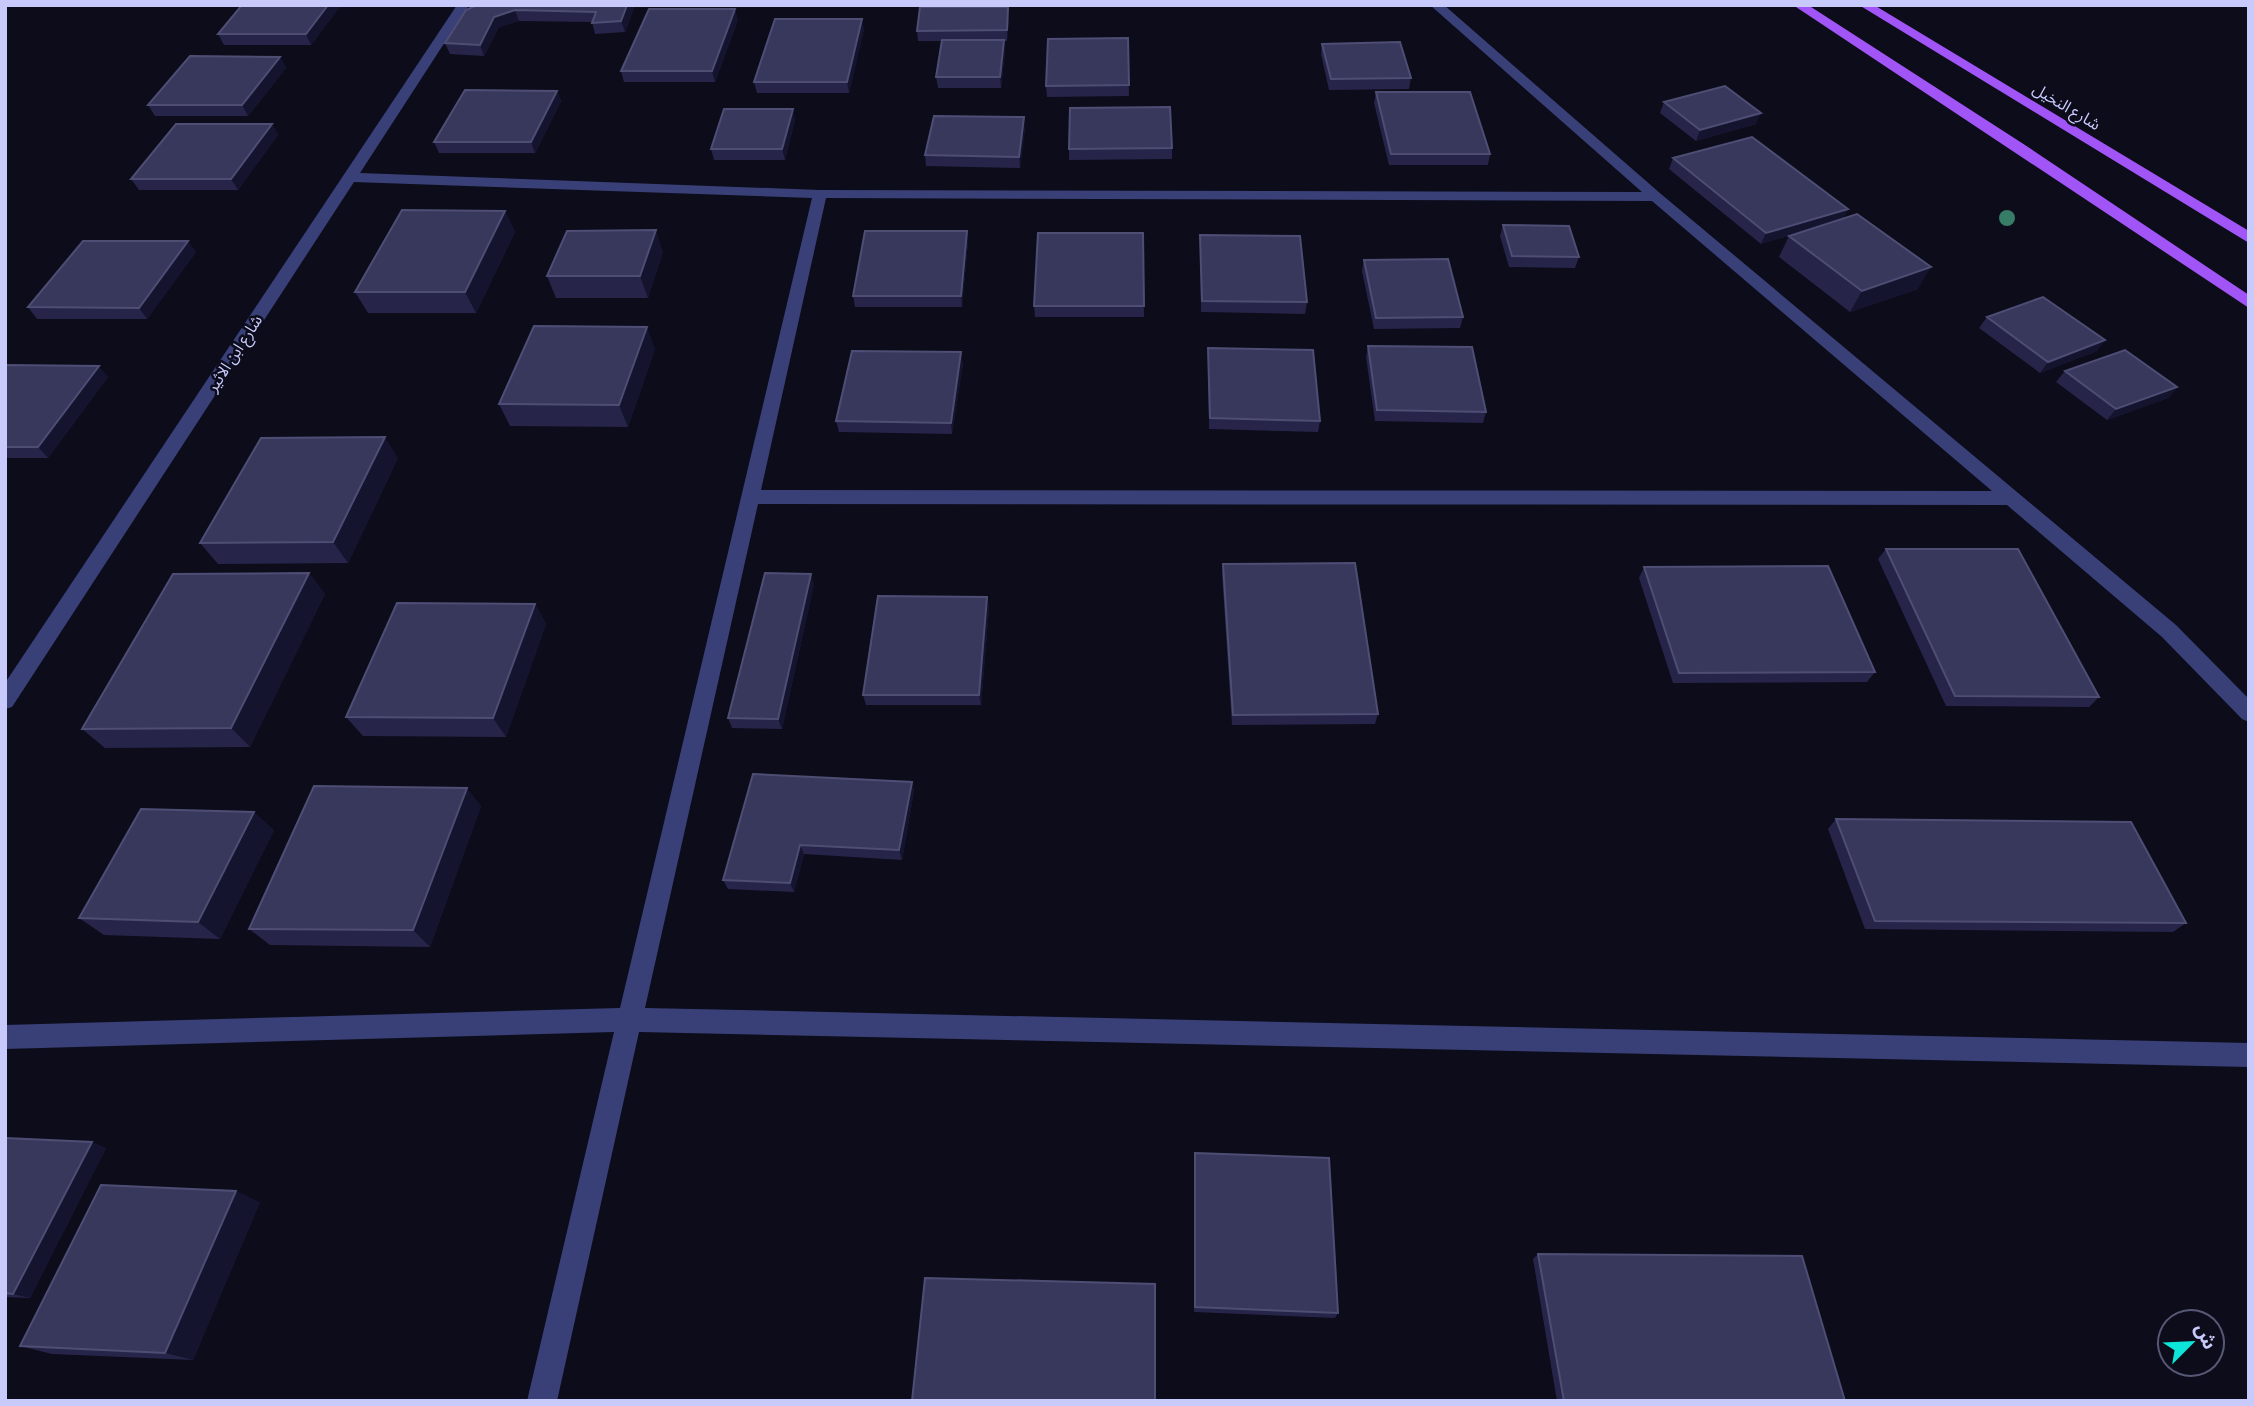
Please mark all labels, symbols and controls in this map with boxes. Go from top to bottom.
street label: شارع النخيل [2028,77,2105,137]
street label: شارع ابن الاثير [200,310,269,398]
north arrow [2156,1308,2226,1378]
text: ش [2189,1319,2224,1353]

